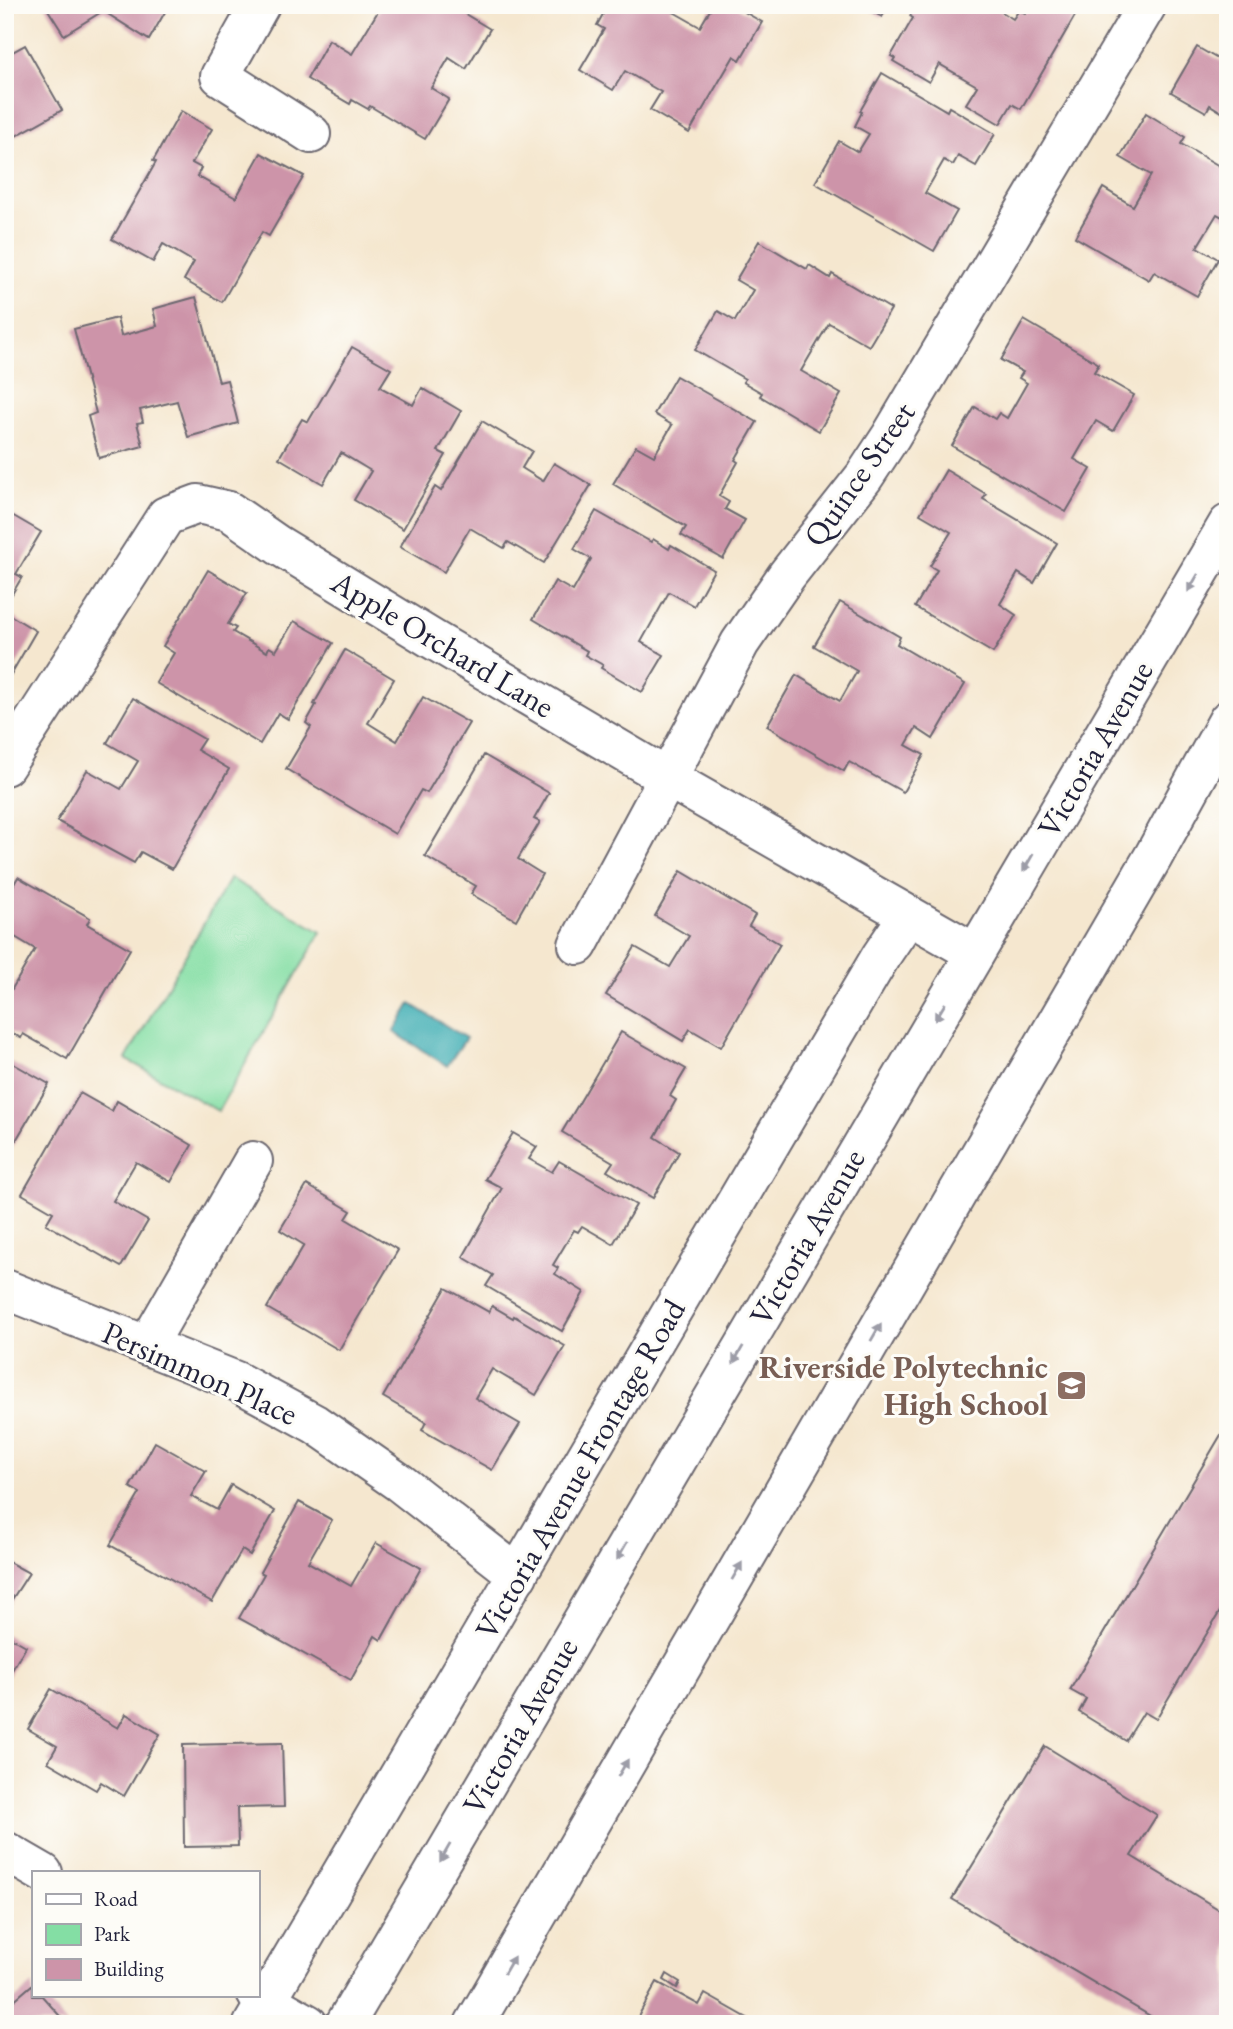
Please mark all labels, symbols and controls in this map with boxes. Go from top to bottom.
street label: Quince Street [794,393,924,555]
street label: Apple Orchard Lane [323,560,562,727]
one-way arrow [1187,573,1199,592]
street label: Victoria Avenue [1028,653,1162,845]
one-way arrow [1022,854,1034,873]
one-way arrow [934,1002,947,1021]
street label: Victoria Avenue [740,1141,874,1333]
street label: Victoria Avenue Frontage Road [465,1291,695,1647]
street label: Persimmon Place [96,1311,304,1435]
one-way arrow [870,1323,883,1342]
one-way arrow [731,1346,744,1365]
place label: Riverside Polytechnic High School [759,1346,1048,1425]
school or university icon: Riverside Polytechnic High School [1054,1368,1088,1402]
one-way arrow [616,1542,629,1561]
one-way arrow [731,1562,744,1581]
street label: Victoria Avenue [453,1630,587,1822]
one-way arrow [617,1758,629,1778]
one-way arrow [439,1843,451,1863]
legend [32,1871,259,1997]
text: Road [94,1885,138,1912]
text: Park [94,1920,131,1947]
text: Building [94,1955,164,1982]
one-way arrow [503,1955,515,1974]

